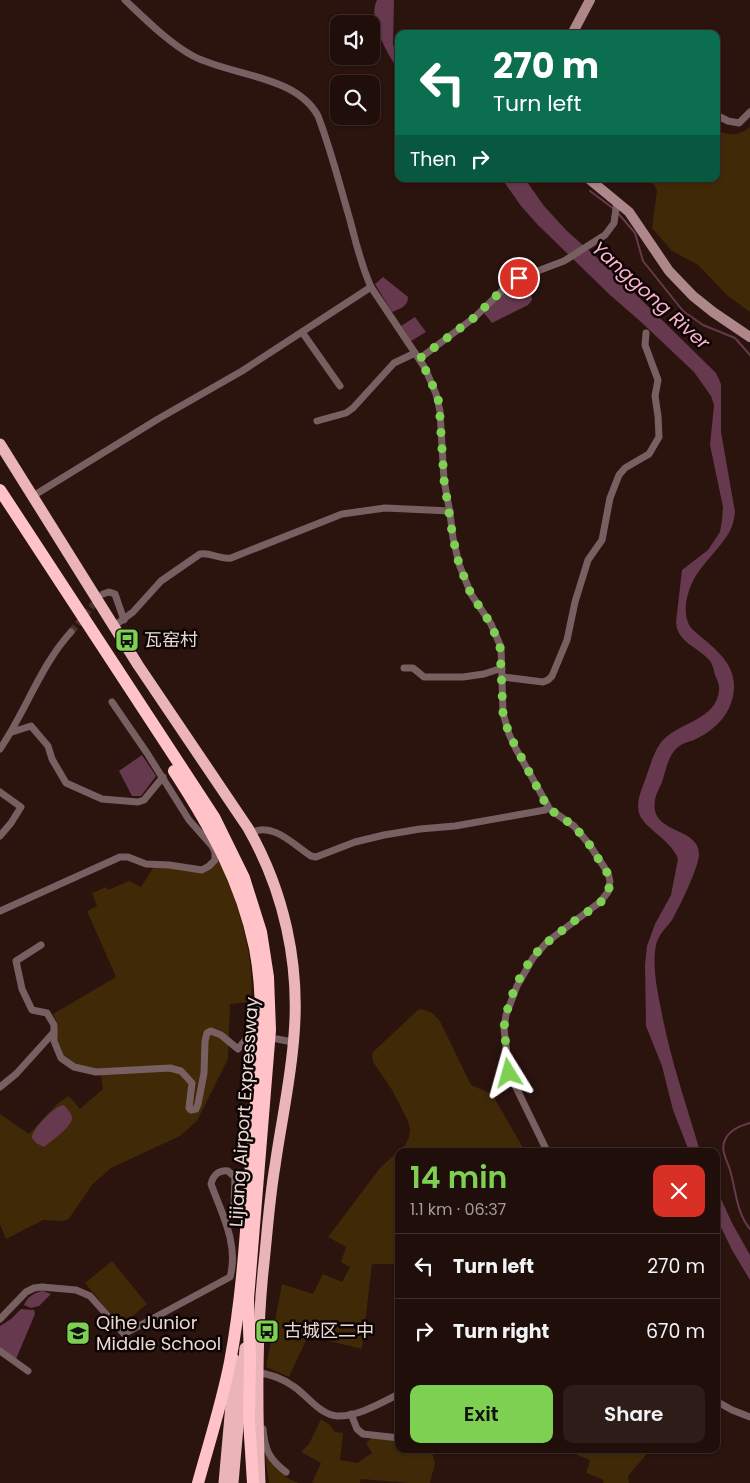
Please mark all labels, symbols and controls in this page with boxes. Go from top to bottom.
map controls [330,15,380,125]
button: sound [330,15,380,65]
text: 270 m [493,41,599,90]
icon: left [410,50,475,115]
button: search [330,75,380,125]
text: Turn left [493,88,581,119]
icon: right [466,145,494,173]
text: Then [410,146,456,173]
water label: Yanggong River [586,235,716,356]
pin [498,257,540,299]
icon: arrive [505,264,533,292]
bus stop icon: 瓦窑村 [114,627,140,653]
place label: 瓦窑村 [144,627,198,652]
street label: Lijiang Airport Expressway [223,996,264,1228]
position arrow [482,1046,534,1098]
text: 14 min [410,1156,507,1199]
button: close [653,1165,705,1217]
text: 1.1 km · 06:37 [410,1198,506,1221]
icon: left [410,1252,438,1280]
text: Turn left [453,1253,534,1280]
text: 270 m [647,1253,705,1280]
place label: Qihe Junior Middle School [96,1310,221,1356]
icon: right [410,1317,438,1345]
bus stop icon: 古城区二中 [254,1318,280,1344]
place label: 古城区二中 [284,1318,374,1343]
text: Turn right [453,1318,549,1345]
text: 670 m [646,1318,705,1345]
school or university icon: Qihe Junior Middle School [65,1320,91,1346]
button: Exit [410,1385,553,1443]
button: Share [563,1385,705,1443]

